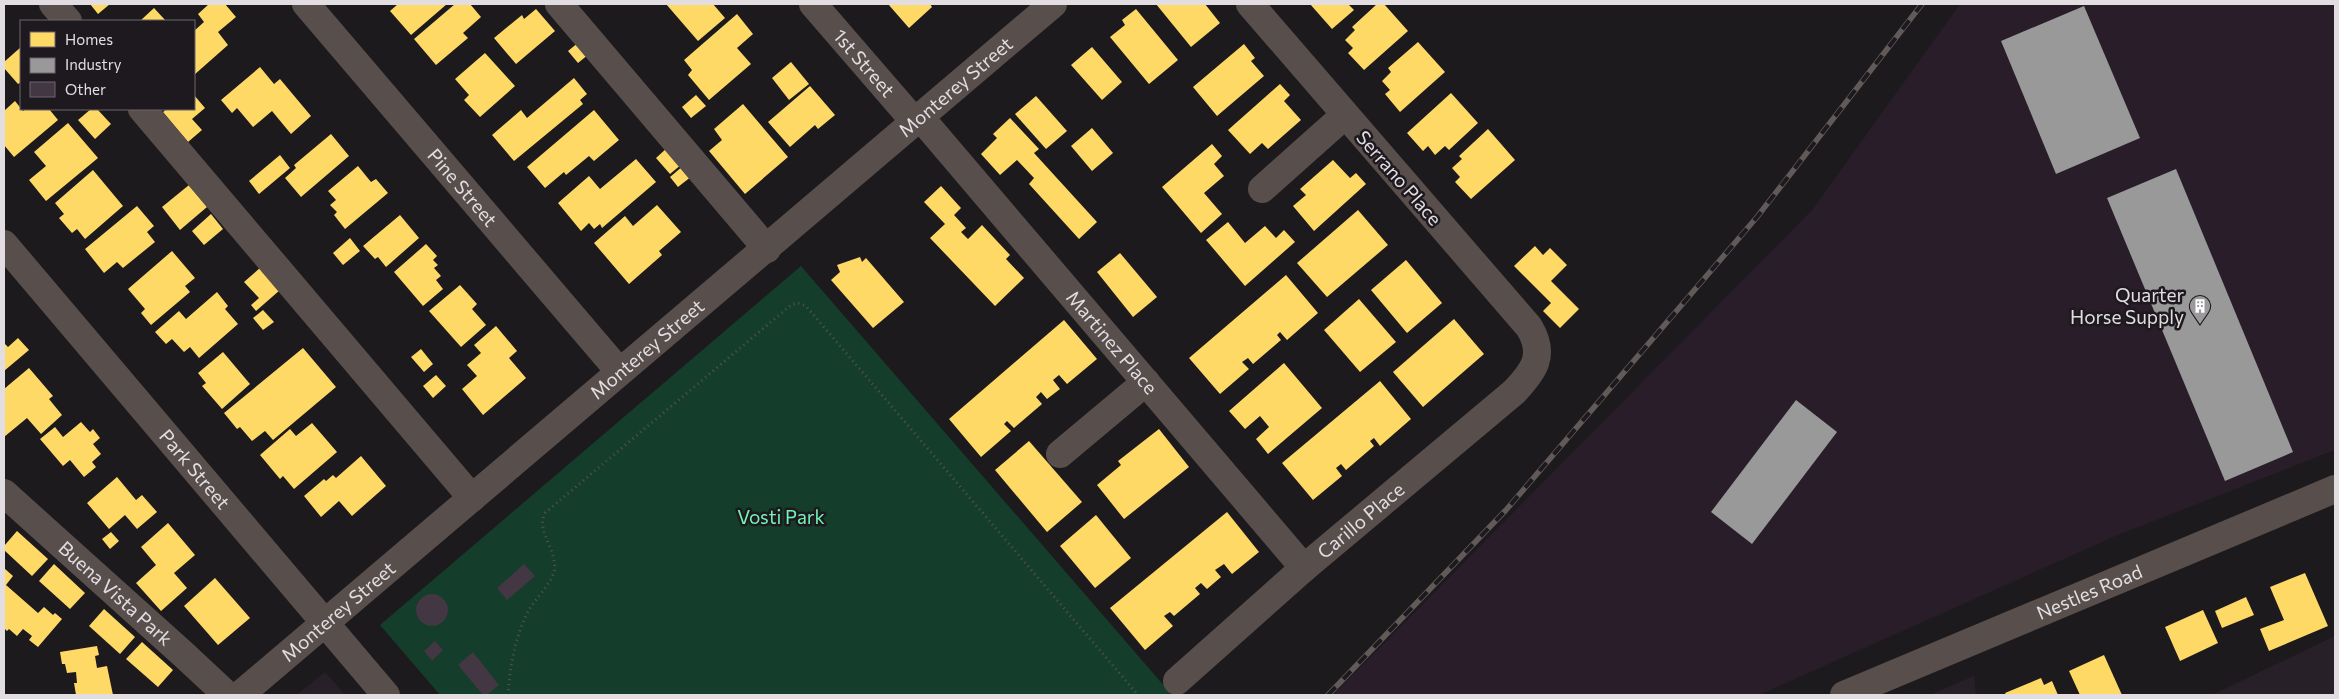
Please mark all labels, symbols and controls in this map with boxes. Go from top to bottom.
legend [20,20,195,110]
street label: 1st Street [829,24,900,101]
text: Homes [65,30,113,48]
street label: Monterey Street [893,32,1017,141]
text: Industry [65,55,122,73]
text: Other [65,80,106,98]
street label: Serrano Place [1352,126,1447,230]
street label: Pine Street [423,143,503,231]
place label: Quarter Horse Supply [2070,283,2184,328]
street label: Martinez Place [1062,286,1163,398]
street label: Monterey Street [585,294,708,404]
building icon: Quarter Horse Supply [2188,294,2212,325]
street label: Park Street [155,424,235,513]
street label: Carillo Place [1312,477,1408,563]
park label: Vosti Park [737,505,825,528]
street label: Buena Vista Park [54,536,177,650]
street label: Monterey Street [276,556,400,666]
street label: Nestles Road [2033,559,2145,624]

